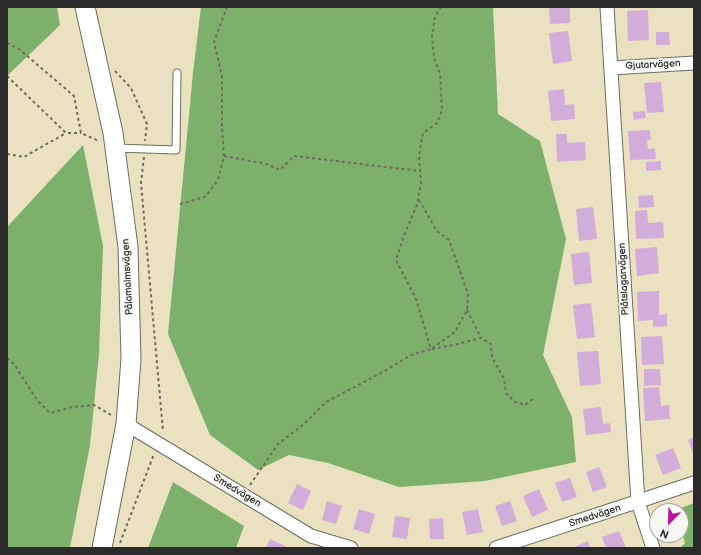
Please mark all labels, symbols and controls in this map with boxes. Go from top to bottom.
street label: Gjutarvägen [625,58,681,72]
street label: Pålamalmsvägen [120,239,136,315]
street label: Plåtslagarvägen [616,242,632,316]
street label: Smedvägen [211,472,263,510]
street label: Smedvägen [568,502,622,530]
north arrow [649,503,689,543]
text: N [658,526,671,541]

